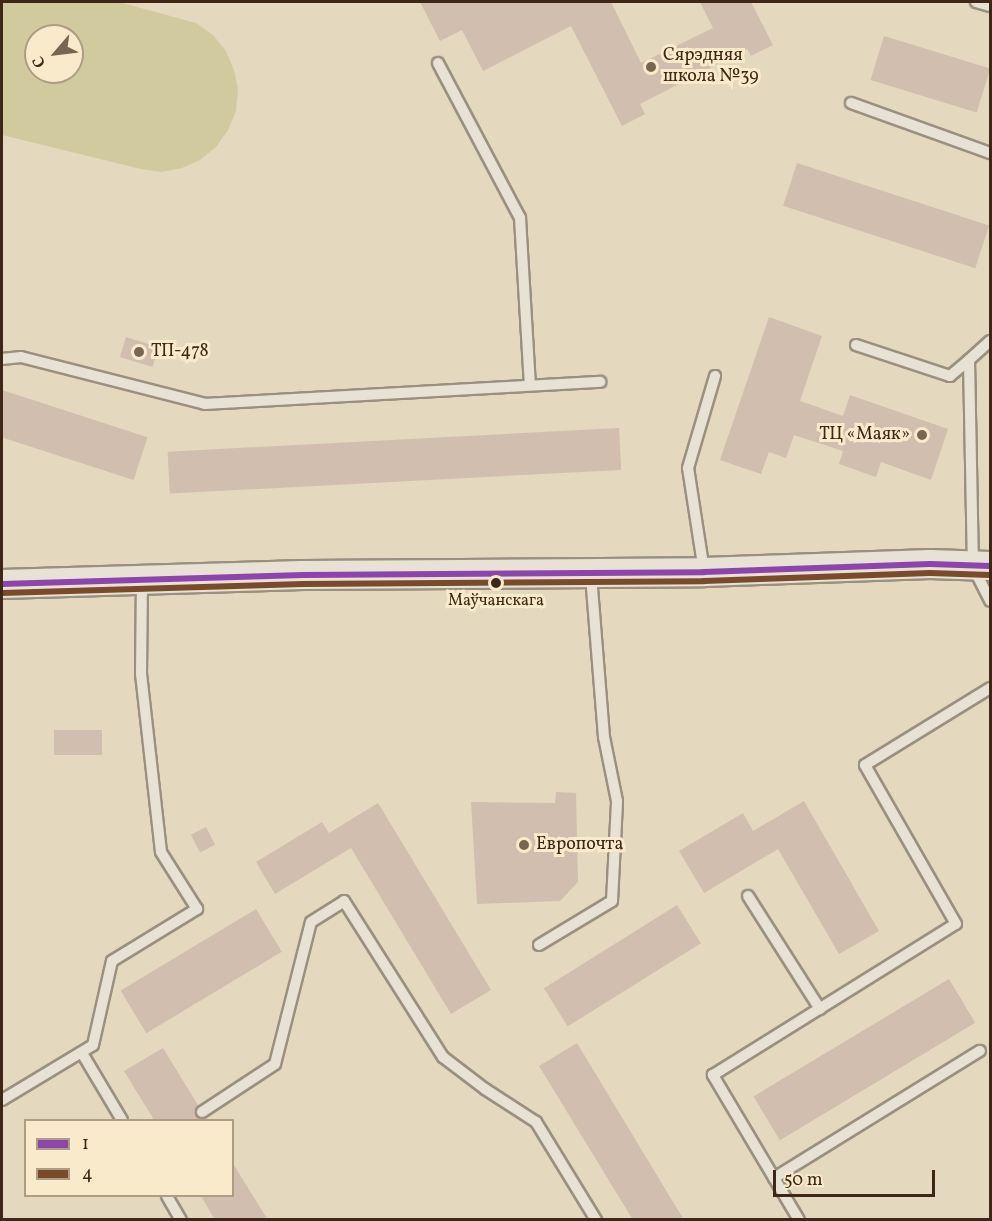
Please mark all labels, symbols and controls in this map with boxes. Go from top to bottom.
north arrow [24,24,84,84]
place label: Сярэдняя школа №39 [663,46,758,88]
text: С [28,52,52,71]
marker: Сярэдняя школа №39 [644,60,658,74]
place label: ТП-478 [151,341,209,363]
marker: ТП-478 [132,345,146,359]
place label: ТЦ «Маяк» [819,424,910,446]
marker: ТЦ «Маяк» [915,428,929,442]
marker: Маўчанскага [490,577,502,589]
place label: Маўчанскага [448,591,544,611]
place label: Европочта [536,834,623,856]
marker: Европочта [517,838,531,852]
legend [24,1119,234,1197]
text: 1 [82,1132,89,1157]
scale bar [776,1158,938,1196]
text: 4 [82,1162,93,1187]
text: 50 m [784,1168,823,1193]

